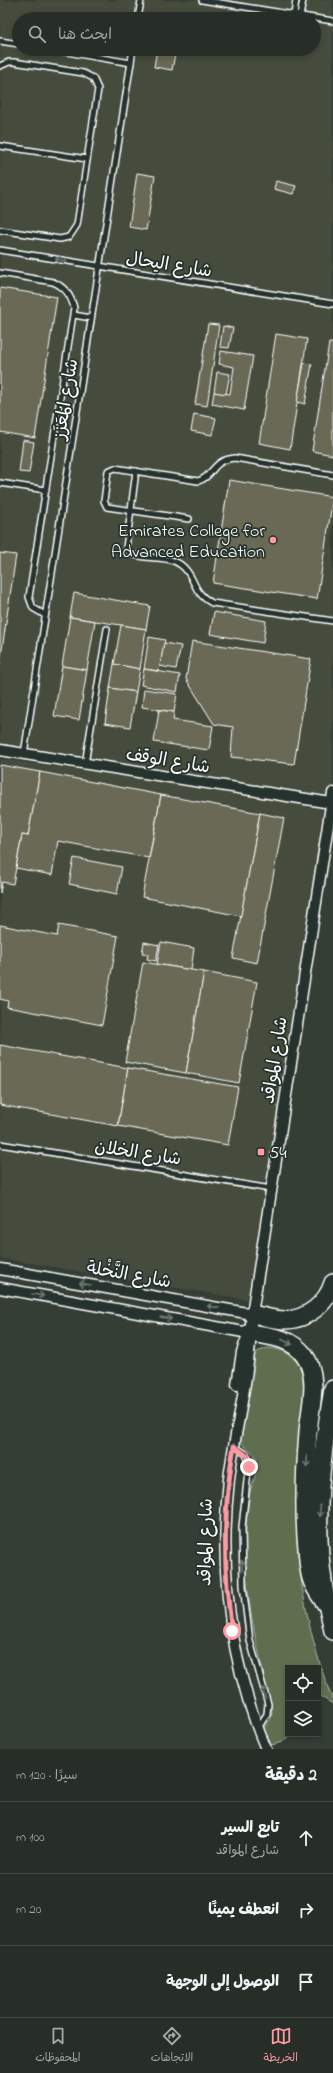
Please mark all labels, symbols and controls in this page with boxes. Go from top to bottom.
search box [12,12,321,56]
icon: search [26,23,48,45]
text: ابحث هنا [58,24,112,46]
street label: شارع اليحال [124,246,214,286]
one-way arrow [55,256,68,264]
street label: شارع المُعَزَز [47,357,86,444]
place label: Emirates College for Advanced Education [111,519,265,566]
marker: Emirates College for Advanced Education [268,535,278,545]
street label: شارع الوقف [124,742,212,781]
street label: شارع المواقد [256,1015,296,1106]
street label: شارع الخلان [93,1134,183,1174]
place label: 54 [269,1141,287,1167]
marker: 54 [256,1147,266,1157]
street label: شارع النَّخْلة [84,1254,173,1296]
one-way arrow [79,1280,92,1288]
one-way arrow [31,1291,44,1299]
one-way arrow [207,1303,220,1311]
one-way arrow [159,1314,172,1322]
one-way arrow [280,1338,292,1346]
one-way arrow [303,1454,310,1467]
route end [240,1458,258,1476]
street label: شارع المواقد [193,1498,221,1586]
one-way arrow [316,1504,323,1517]
one-way arrow [238,1560,245,1573]
route start [223,1622,241,1640]
map controls [285,1665,321,1737]
button: locate [285,1665,321,1701]
one-way arrow [260,1688,268,1700]
button: layers [285,1701,321,1737]
text: 2 دقيقة [265,1763,317,1788]
text: سيرًا · 120 m [16,1766,77,1785]
text: تابع السير [222,1817,279,1839]
icon: ahead [295,1827,317,1849]
text: 100 m [16,1828,45,1847]
text: شارع المواقد [216,1841,279,1860]
text: انعطف يمينًا [208,1899,279,1921]
icon: right [295,1899,317,1921]
text: 20 m [16,1900,41,1919]
text: الوصول إلى الوجهة [166,1971,279,1993]
icon: arrive [295,1971,317,1993]
tab: المحفوظات [35,2025,80,2067]
tab: الاتجاهات [151,2025,193,2067]
tab: الخريطة [264,2025,298,2067]

